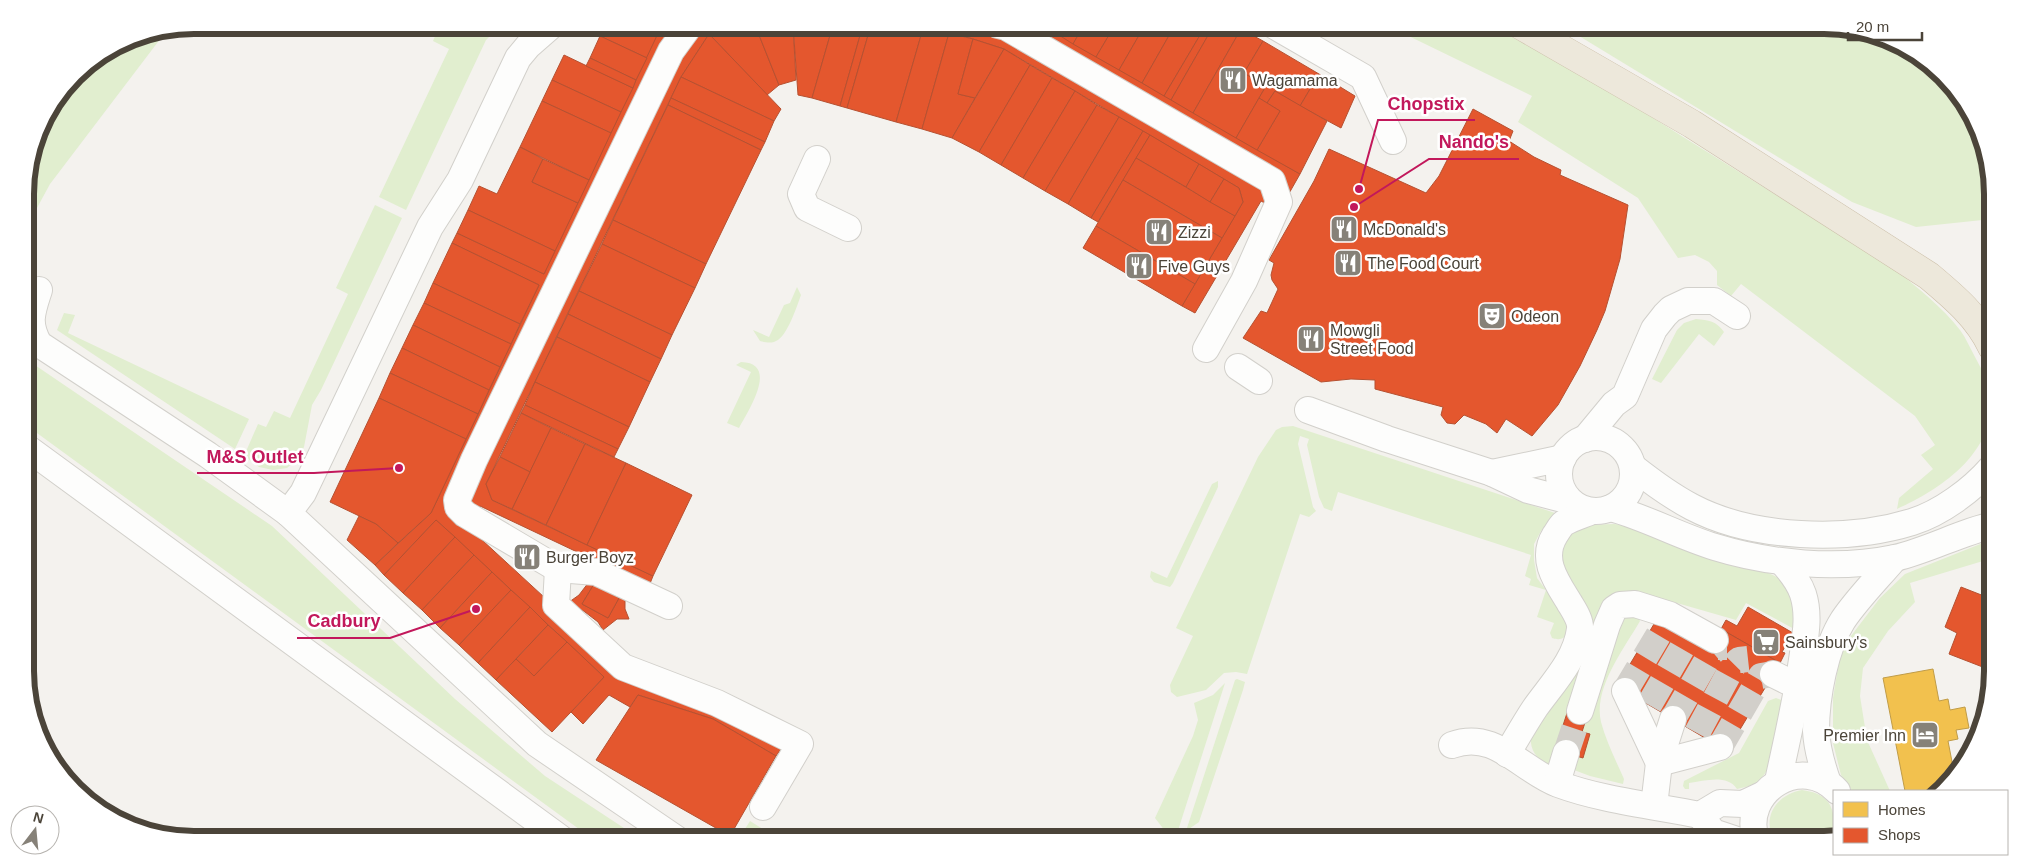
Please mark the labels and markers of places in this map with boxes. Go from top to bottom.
restaurant icon: Wagamama [1218,65,1248,95]
place label: Wagamama [1252,72,1338,89]
callout: Chopstix [1378,87,1475,120]
callout: Nando's [1429,126,1519,159]
restaurant icon: McDonald's [1329,214,1359,244]
restaurant icon: Zizzi [1144,217,1174,247]
place label: McDonald's [1363,221,1446,238]
place label: Zizzi [1178,224,1211,241]
restaurant icon: The Food Court [1333,248,1363,278]
restaurant icon: Five Guys [1124,251,1154,281]
place label: The Food Court [1367,255,1480,272]
place label: Five Guys [1158,258,1230,275]
theatre icon: Odeon [1477,301,1507,331]
place label: Odeon [1511,308,1559,325]
place label: Mowgli Street Food [1330,322,1414,357]
restaurant icon: Mowgli Street Food [1296,324,1326,354]
callout: M&S Outlet [197,440,314,473]
restaurant icon: Burger Boyz [512,542,542,572]
place label: Burger Boyz [546,549,634,566]
callout: Cadbury [297,605,390,638]
supermarket icon: Sainsbury's [1751,627,1781,657]
place label: Sainsbury's [1785,634,1867,651]
hotel icon: Premier Inn [1910,720,1940,750]
place label: Premier Inn [1823,727,1906,744]

